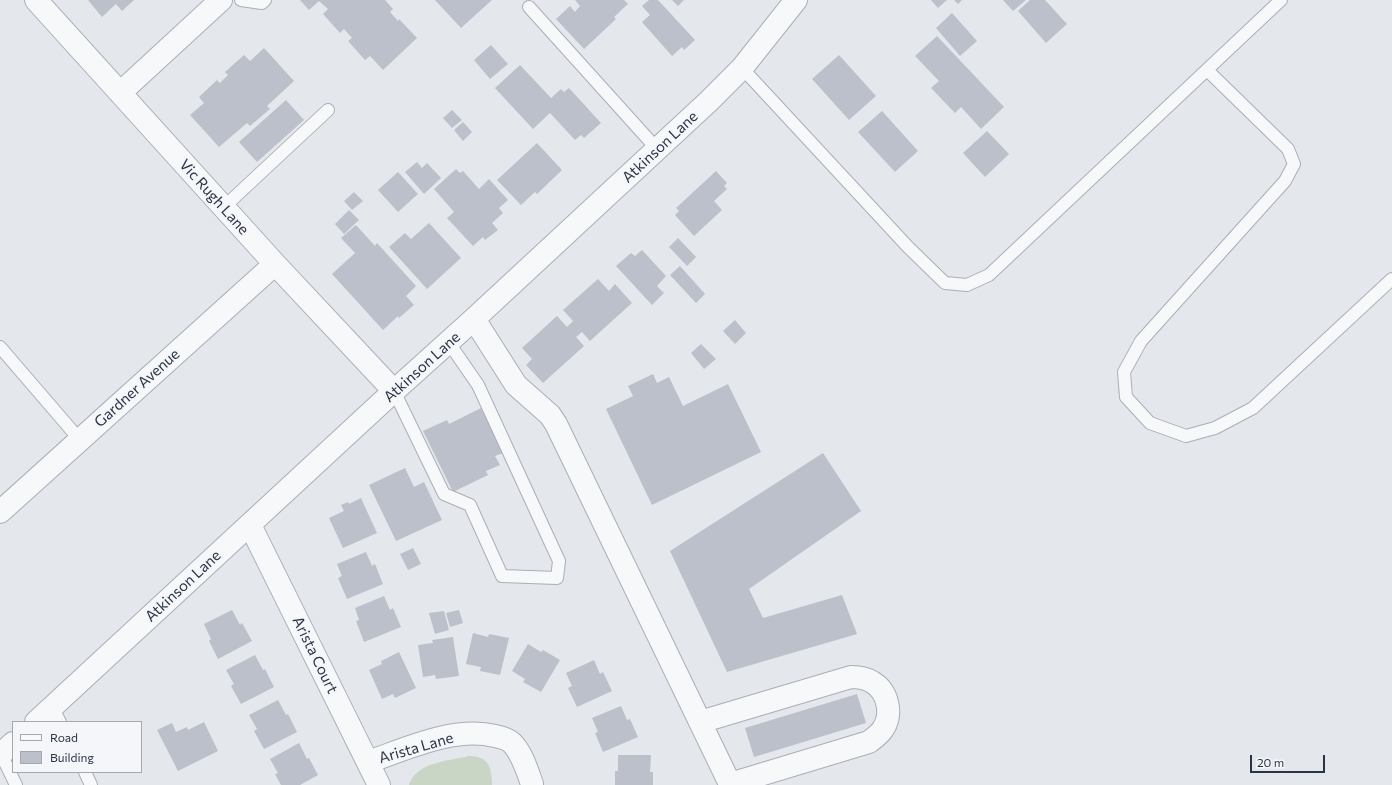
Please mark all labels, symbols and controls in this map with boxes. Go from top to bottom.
street label: Atkinson Lane [619,107,701,187]
street label: Vic Rugh Lane [175,156,253,238]
street label: Atkinson Lane [380,328,464,406]
street label: Gardner Avenue [91,345,183,431]
street label: Atkinson Lane [142,546,224,626]
street label: Arista Court [289,613,341,697]
legend [12,721,142,773]
street label: Arista Lane [377,729,455,767]
text: Road [50,730,78,744]
scale bar [1252,747,1327,773]
text: Building [50,750,94,764]
text: 20 m [1257,755,1284,769]

